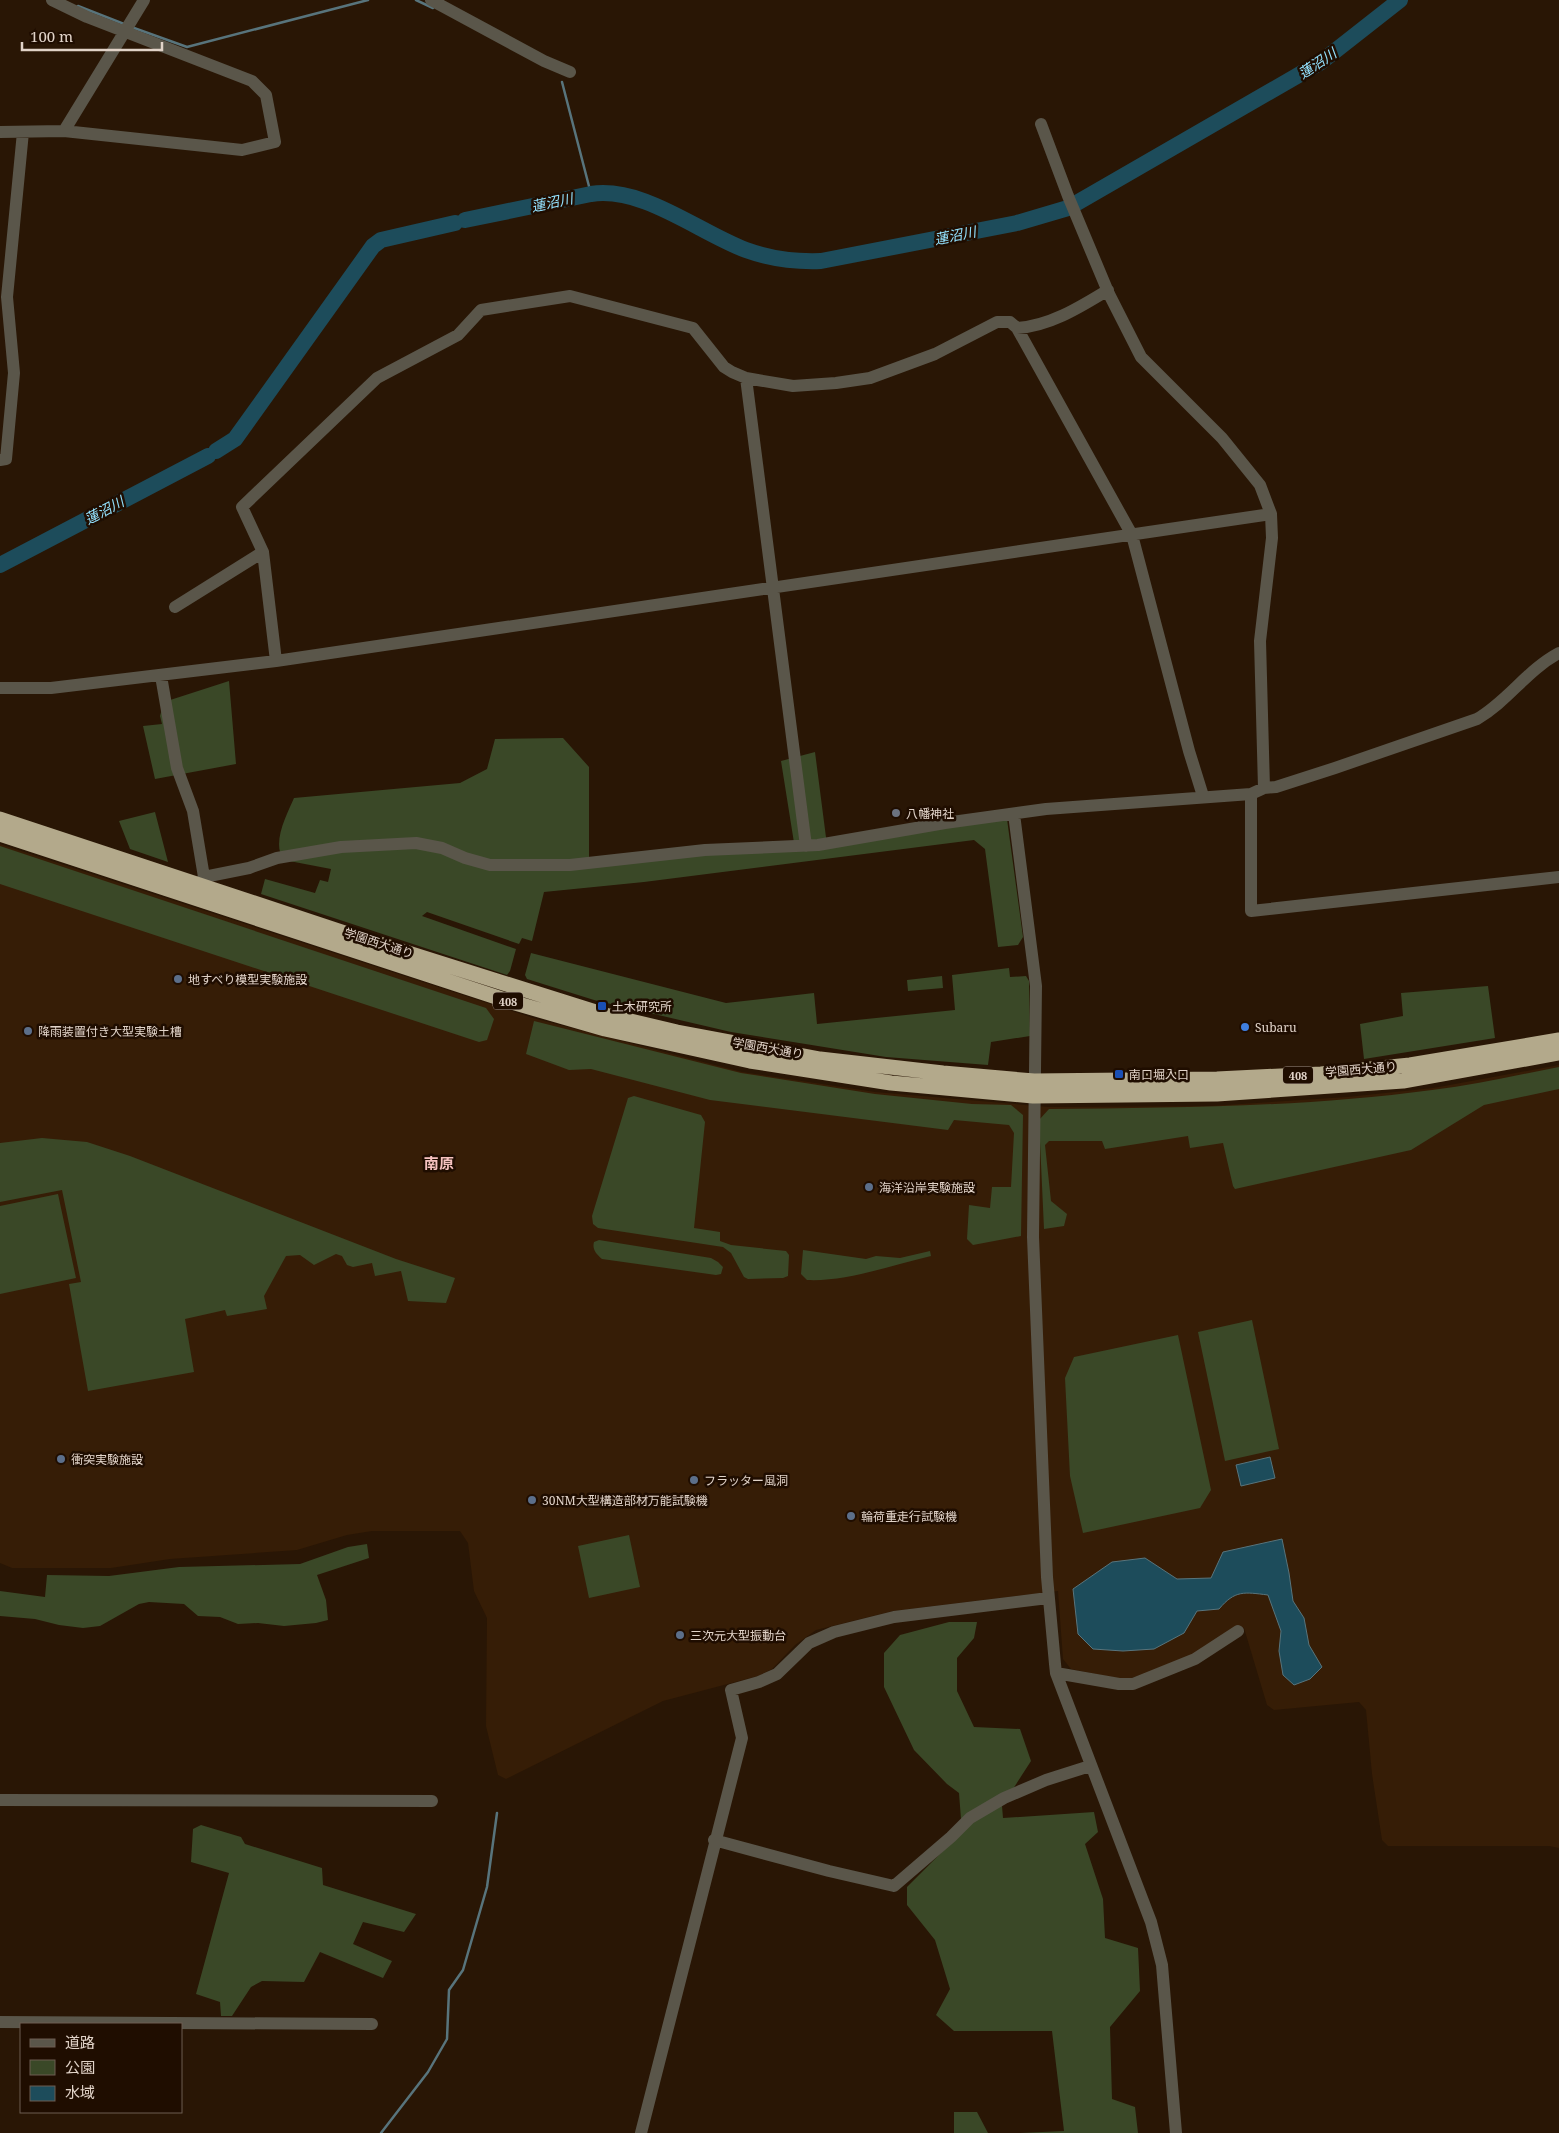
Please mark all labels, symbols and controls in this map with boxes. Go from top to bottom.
scale bar [22,20,162,52]
text: 100 m [30,26,73,46]
water label: 蓮沼川 [1294,42,1341,83]
water label: 蓮沼川 [529,188,576,216]
water label: 蓮沼川 [933,221,979,248]
water label: 蓮沼川 [81,491,129,528]
place label: 八幡神社 [906,805,954,822]
marker: 八幡神社 [890,807,902,819]
street label: 学園西大通り [342,924,416,962]
place label: 地すべり模型実験施設 [188,971,307,988]
marker: 地すべり模型実験施設 [172,973,184,985]
road number: 408 [493,992,523,1009]
place label: 土木研究所 [612,998,672,1015]
marker: 土木研究所 [596,1000,608,1012]
place label: Subaru [1255,1019,1297,1036]
marker: Subaru [1239,1021,1251,1033]
place label: 降雨装置付き大型実験土槽 [38,1023,182,1040]
marker: 降雨装置付き大型実験土槽 [22,1025,34,1037]
street label: 学園西大通り [731,1033,805,1063]
street label: 学園西大通り [1324,1057,1398,1081]
place label: 南口堀入口 [1129,1066,1189,1083]
road number: 408 [1283,1066,1313,1084]
marker: 南口堀入口 [1113,1068,1125,1080]
district label: 南原 [424,1153,454,1173]
place label: 海洋沿岸実験施設 [879,1179,975,1196]
marker: 海洋沿岸実験施設 [863,1181,875,1193]
place label: 衝突実験施設 [71,1451,143,1468]
marker: 衝突実験施設 [55,1453,67,1465]
place label: フラッター風洞 [704,1472,788,1489]
marker: フラッター風洞 [688,1474,700,1486]
place label: 30NM大型構造部材万能試験機 [542,1492,708,1509]
marker: 30NM大型構造部材万能試験機 [526,1494,538,1506]
place label: 輪荷重走行試験機 [861,1508,957,1525]
marker: 輪荷重走行試験機 [845,1510,857,1522]
place label: 三次元大型振動台 [690,1627,786,1644]
marker: 三次元大型振動台 [674,1629,686,1641]
legend [20,2023,182,2113]
text: 道路 [65,2032,95,2052]
text: 公園 [65,2057,95,2077]
text: 水域 [65,2082,95,2102]

